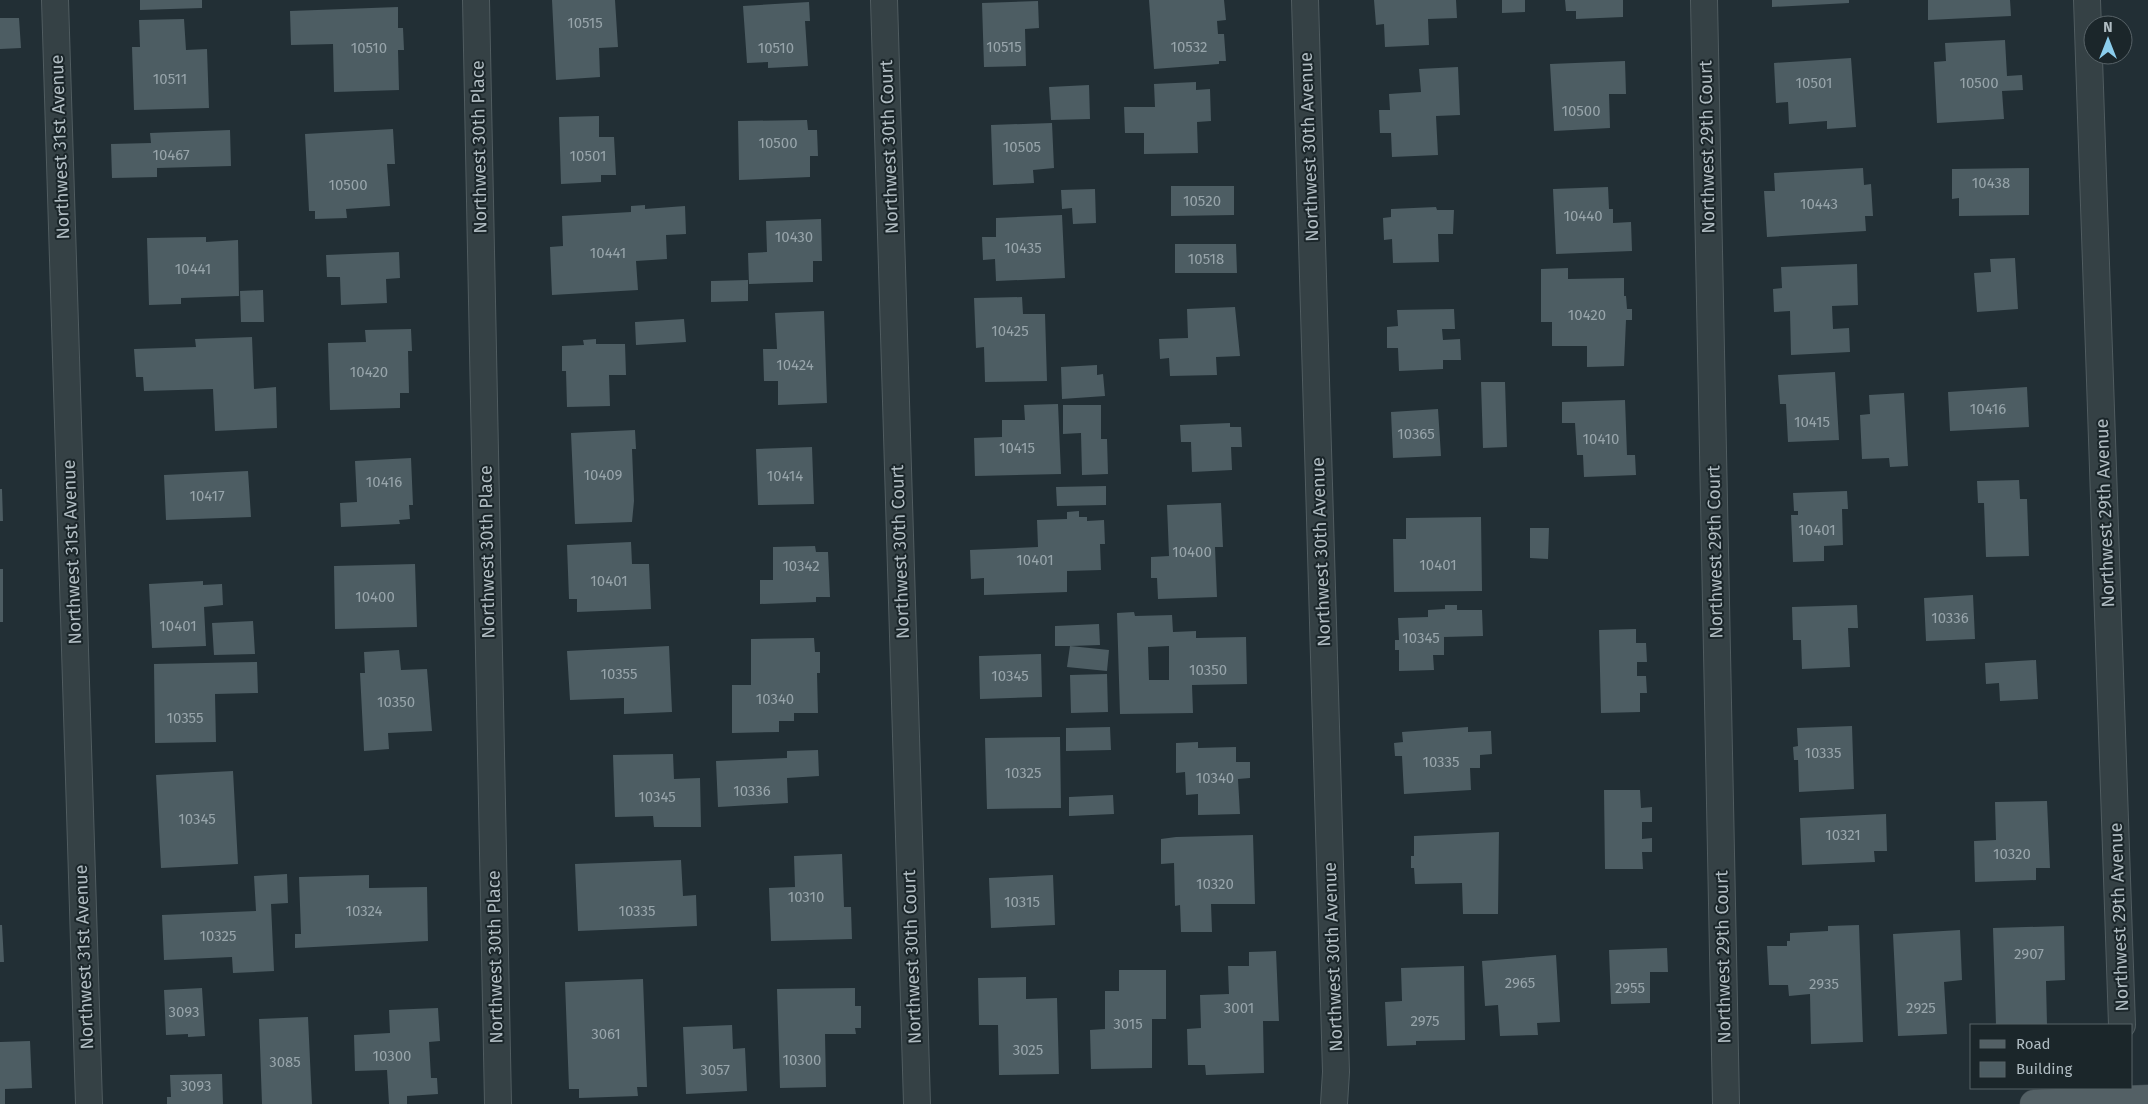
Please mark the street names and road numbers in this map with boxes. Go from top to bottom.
street label: Northwest 30th Avenue [1295,52,1323,242]
street label: Northwest 31st Avenue [46,54,74,240]
street label: Northwest 30th Court [875,59,903,234]
street label: Northwest 30th Place [466,60,492,234]
street label: Northwest 29th Court [1694,60,1720,234]
street label: Northwest 29th Avenue [2091,418,2119,608]
street label: Northwest 30th Avenue [1307,457,1335,647]
street label: Northwest 31st Avenue [58,459,86,645]
street label: Northwest 30th Court [886,464,914,639]
street label: Northwest 30th Place [474,465,500,639]
street label: Northwest 29th Court [1702,465,1728,639]
street label: Northwest 29th Avenue [2105,822,2133,1012]
street label: Northwest 30th Avenue [1319,862,1347,1052]
street label: Northwest 31st Avenue [70,864,98,1050]
street label: Northwest 30th Court [898,869,926,1044]
street label: Northwest 30th Place [482,870,508,1044]
street label: Northwest 29th Court [1710,870,1736,1044]

